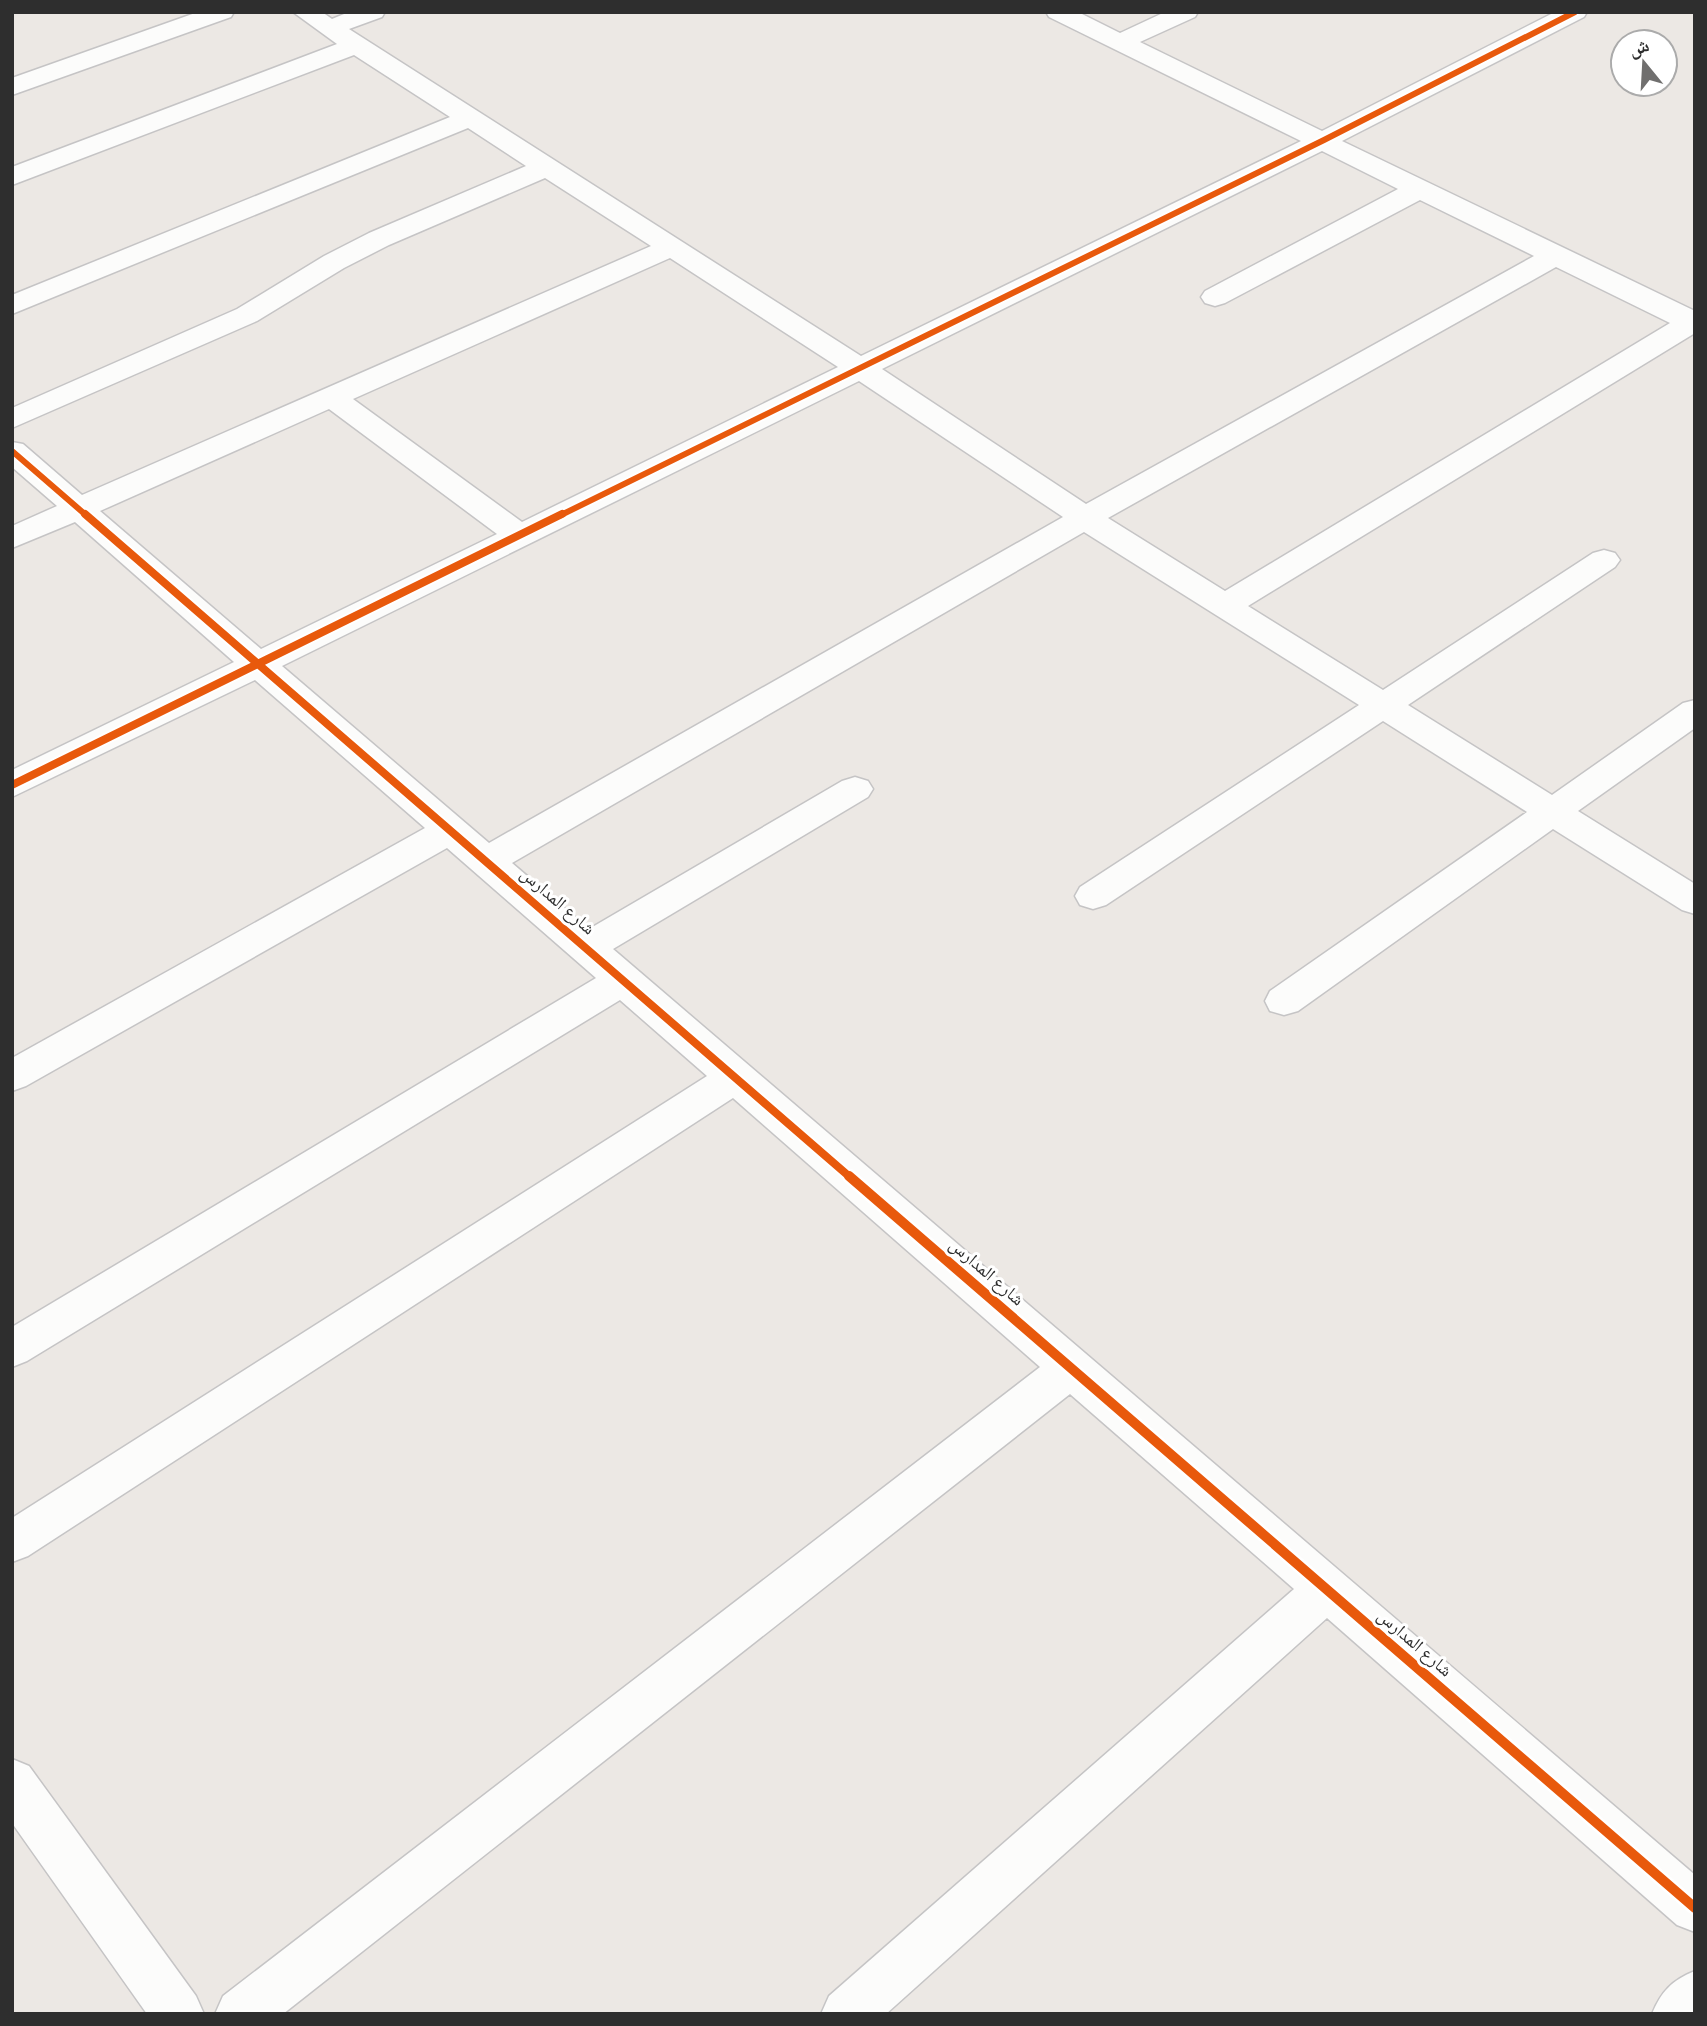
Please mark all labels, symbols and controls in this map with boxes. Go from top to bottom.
north arrow [1609,28,1679,98]
text: ش [1626,34,1653,63]
street label: شارع المدارس [515,863,599,941]
street label: شارع المدارس [944,1234,1028,1312]
street label: شارع المدارس [1372,1605,1456,1683]

